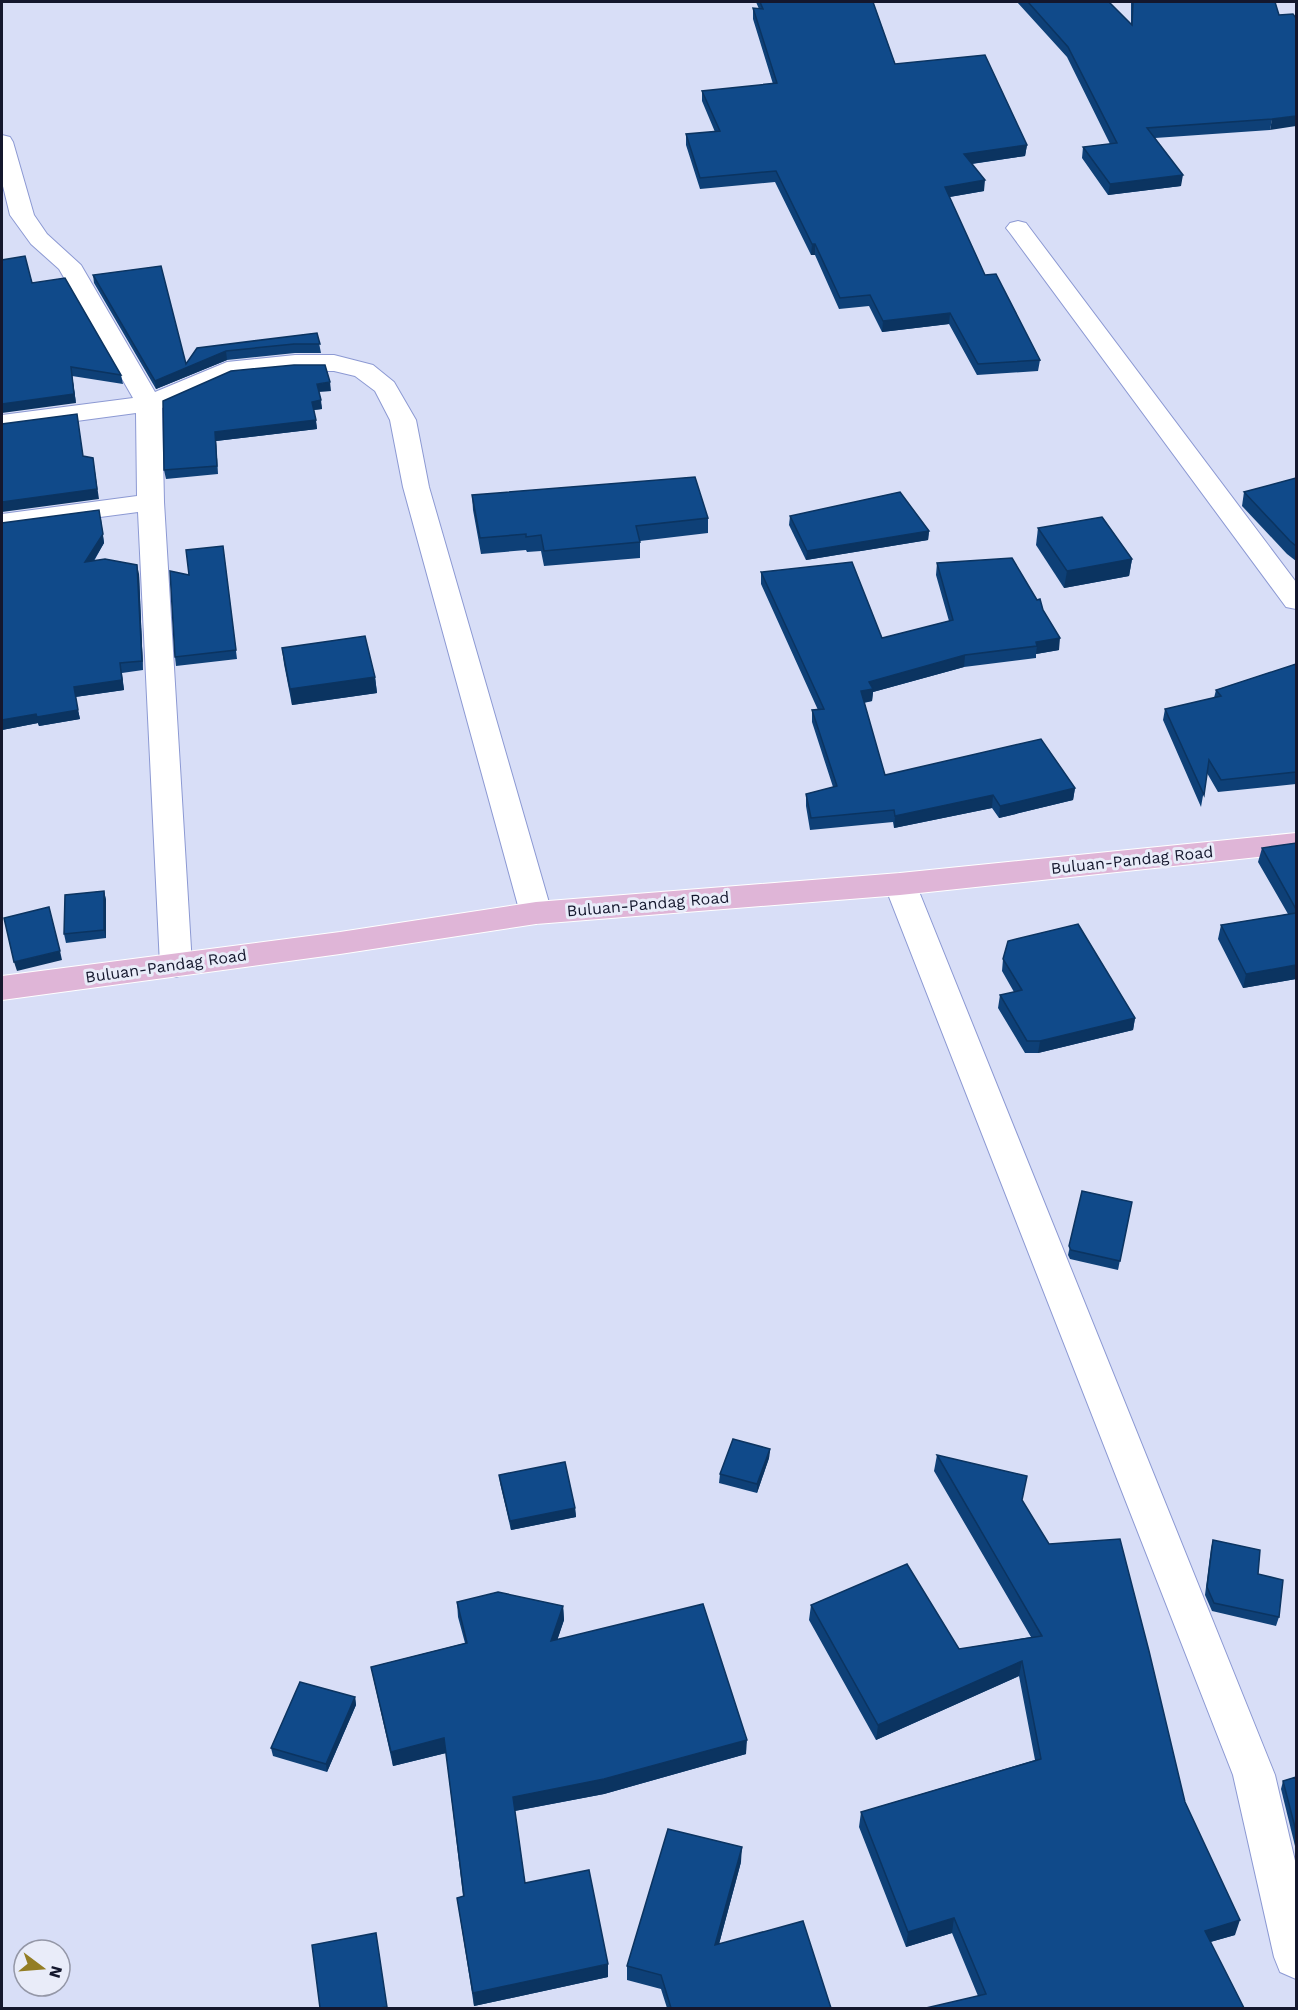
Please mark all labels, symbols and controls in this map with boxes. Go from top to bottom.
street label: Buluan-Pandag Road [1050,842,1214,878]
street label: Buluan-Pandag Road [566,887,730,921]
street label: Buluan-Pandag Road [84,945,248,987]
north arrow [12,1938,72,1998]
text: N [45,1964,67,1980]

